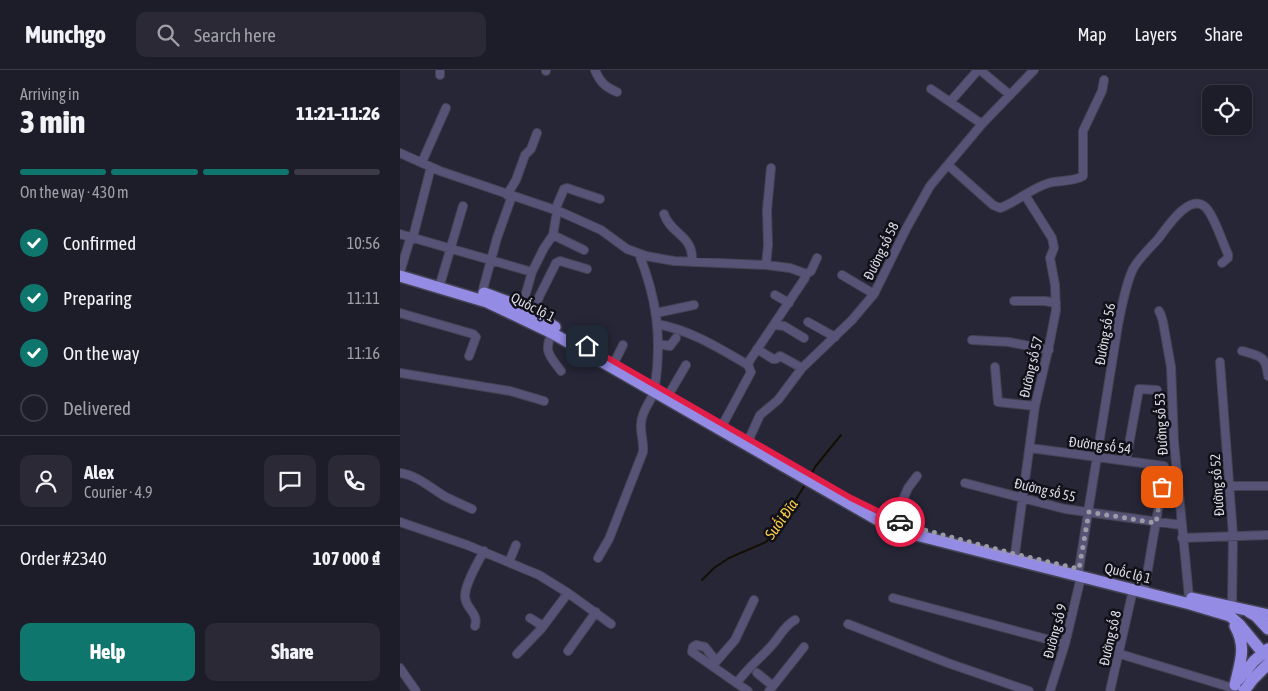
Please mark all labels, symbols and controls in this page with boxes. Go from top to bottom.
search box [136,12,486,57]
text: Munchgo [25,21,106,48]
icon: search [154,21,182,49]
text: Search here [194,24,276,46]
text: Map [1077,24,1106,45]
text: Layers [1134,24,1177,45]
text: Share [1205,24,1243,45]
text: Arriving in [20,85,80,103]
map controls [1202,85,1252,135]
button: locate [1202,85,1252,135]
text: 11:21–11:26 [296,102,380,124]
text: 3 min [20,103,85,140]
text: On the way · 430 m [20,183,129,201]
street label: Đường số 58 [859,219,902,283]
icon: check [20,229,48,257]
text: Confirmed [63,232,136,254]
text: 10:56 [347,234,380,252]
icon: check [20,284,48,312]
text: Preparing [63,287,132,309]
street label: Quốc lộ 1 [508,288,558,325]
text: 11:11 [347,289,380,307]
street label: Đường số 56 [1091,301,1118,366]
pin [566,325,608,367]
icon: home [573,332,601,360]
street label: Đường số 57 [1015,335,1046,399]
icon: check [20,339,48,367]
text: On the way [63,342,140,364]
text: 11:16 [347,344,380,362]
street label: Đường số 53 [1150,392,1171,456]
text: Delivered [63,397,131,419]
street label: Đường số 54 [1068,432,1133,457]
street label: Đường số 52 [1206,453,1227,517]
button: person [20,455,72,507]
button: chat [264,455,316,507]
button: phone [328,455,380,507]
text: Alex [84,461,114,483]
pin [1141,466,1183,508]
icon: bag [1148,473,1176,501]
street label: Đường số 55 [1013,474,1077,505]
text: Courier · 4.9 [84,483,153,501]
water label: Suối Đĩa [761,496,801,543]
courier [875,497,925,547]
icon: car [886,508,914,536]
text: Order #2340 [20,547,107,569]
text: 107 000 ₫ [313,547,380,569]
street label: Quốc lộ 1 [1103,559,1153,586]
street label: Đường số 9 [1039,602,1070,660]
street label: Đường số 8 [1095,608,1124,667]
button: Help [20,623,195,681]
button: Share [205,623,380,681]

